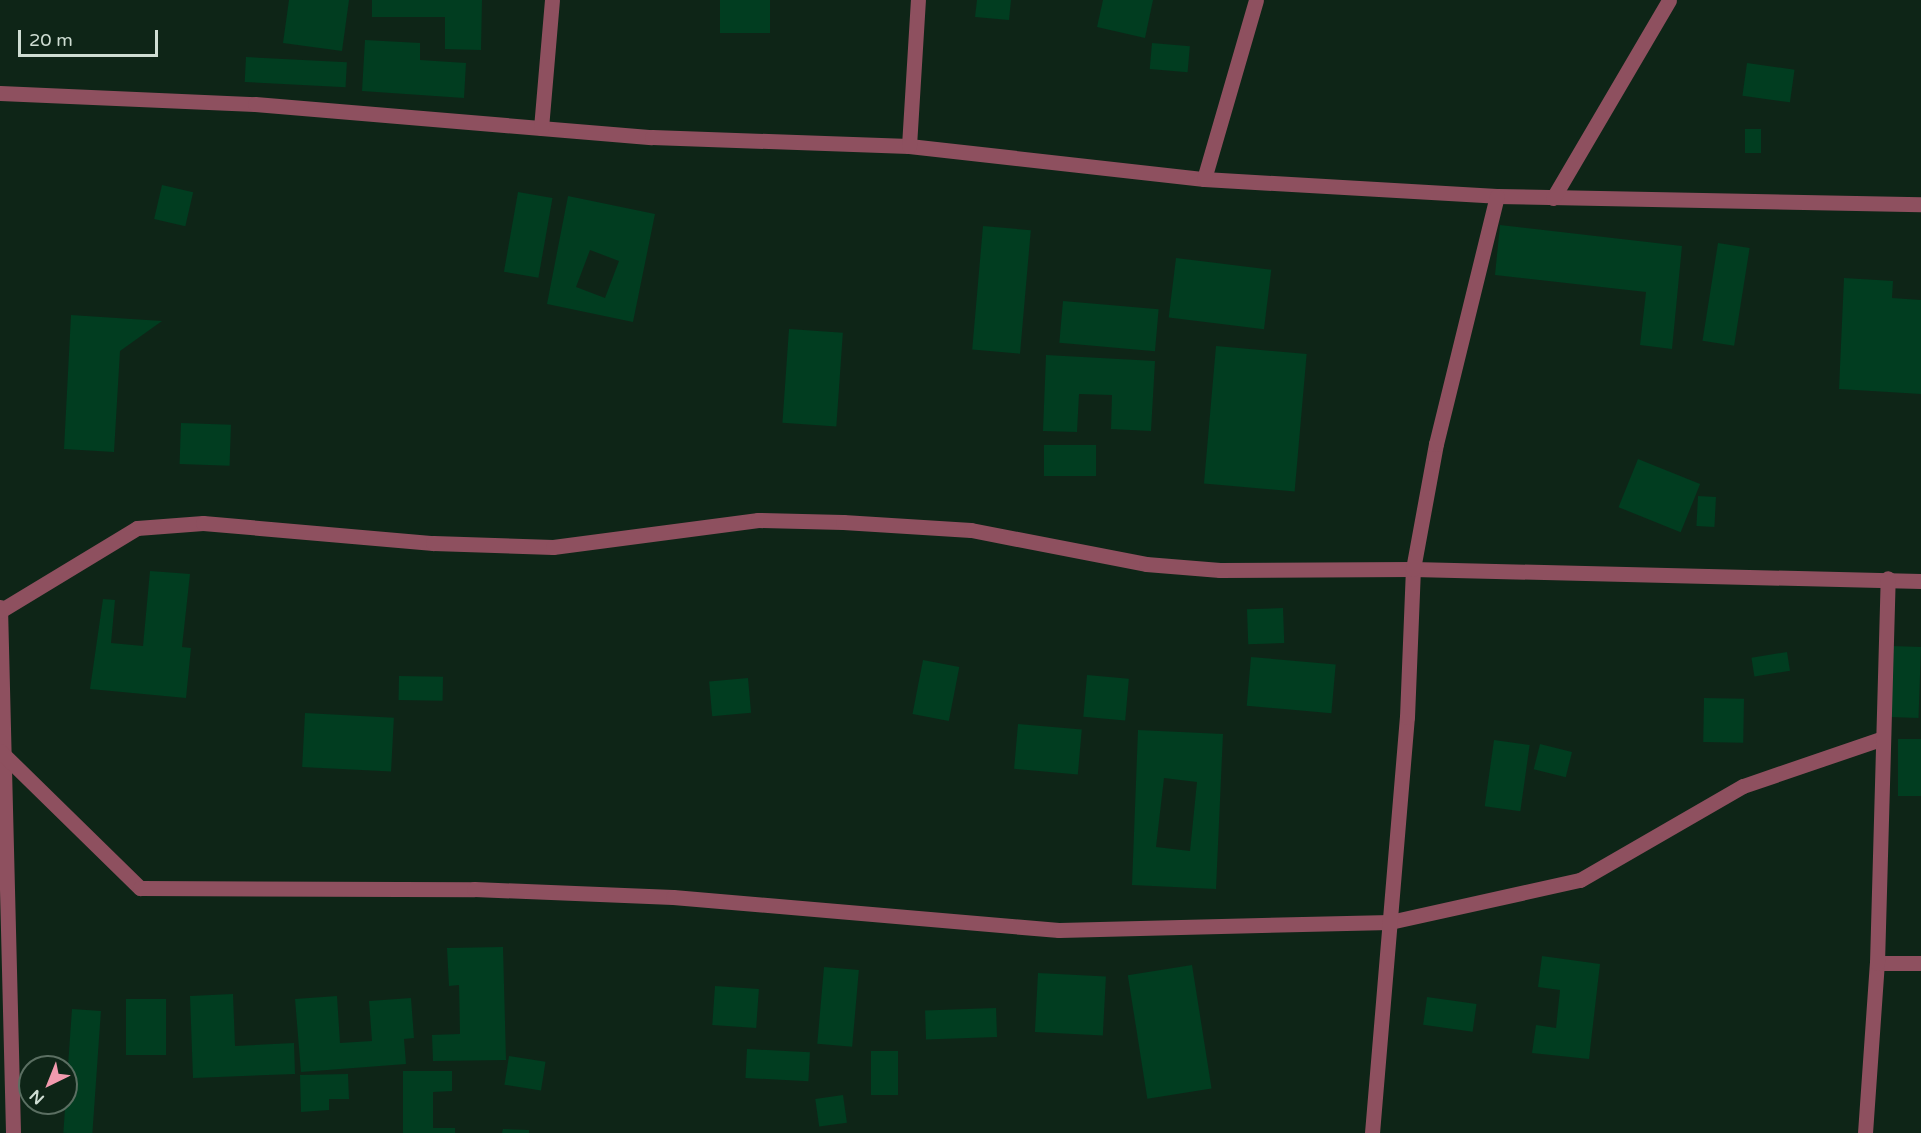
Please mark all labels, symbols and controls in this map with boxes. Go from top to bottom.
scale bar [21,18,160,56]
text: 20 m [29,29,73,51]
north arrow [18,1055,78,1115]
text: N [26,1085,49,1108]

